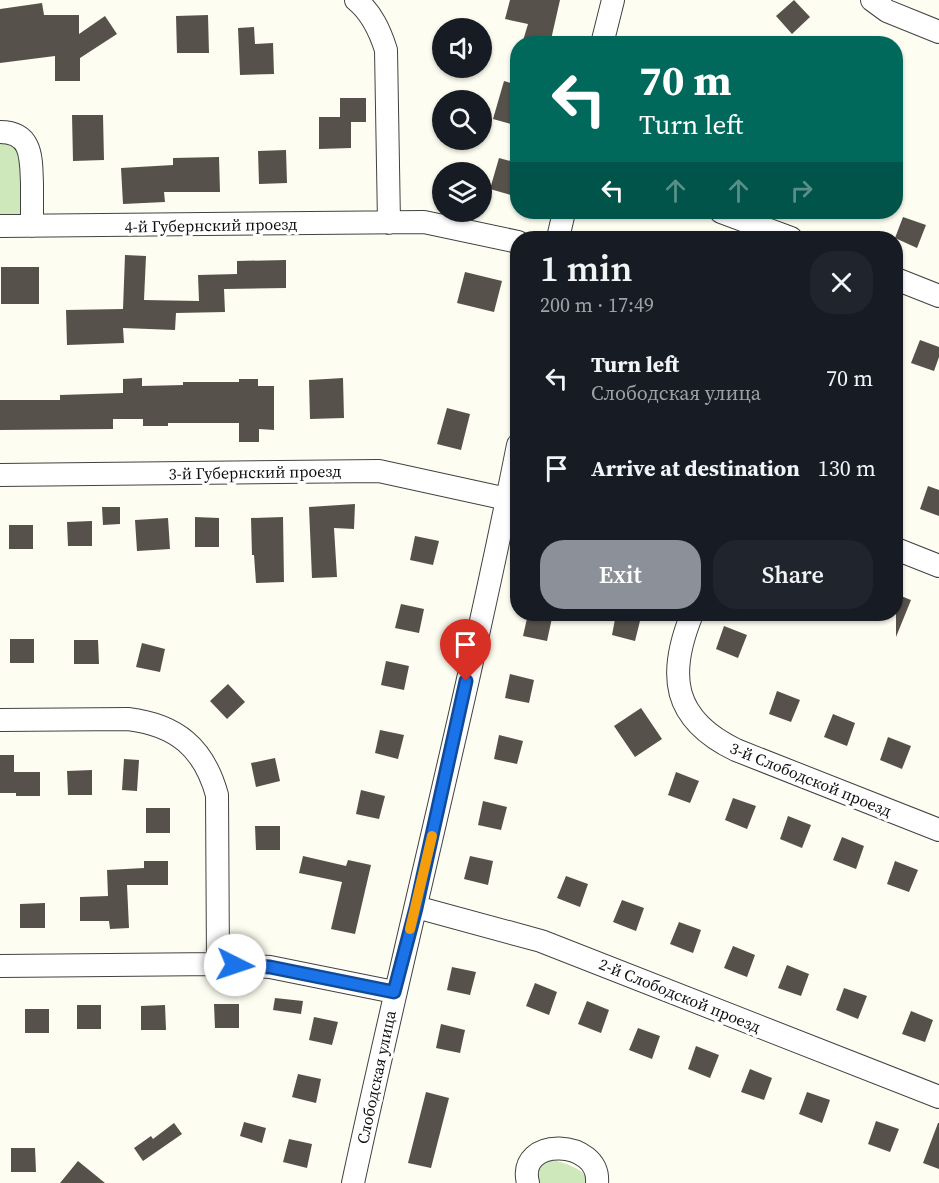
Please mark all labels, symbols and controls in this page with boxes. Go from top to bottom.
map controls [432,18,492,222]
button: sound [432,18,492,78]
text: 70 m [639,51,732,109]
icon: left [540,60,618,138]
button: search [432,90,492,150]
text: Turn left [639,106,743,143]
button: layers [432,162,492,222]
icon: left [596,174,629,207]
icon: ahead [659,174,692,207]
icon: ahead [722,174,755,207]
icon: right [785,174,818,207]
street label: 4-й Губернский проезд [125,212,297,238]
text: 1 min [540,244,632,293]
button: close [810,251,873,314]
text: 200 m · 17:49 [540,291,654,319]
text: Turn left [591,349,679,379]
icon: left [540,362,573,395]
text: 70 m [826,363,873,393]
text: Слободская улица [591,379,761,407]
icon: arrive [540,452,573,485]
text: Arrive at destination [591,453,800,483]
text: 130 m [818,453,876,483]
street label: 3-й Губернский проезд [169,459,341,485]
button: Exit [540,540,701,609]
button: Share [713,540,873,609]
pin [440,619,491,681]
icon: arrive [449,628,482,661]
street label: 3-й Слободской проезд [727,736,895,822]
position arrow [203,933,267,997]
street label: 2-й Слободской проезд [596,952,764,1038]
street label: Слободская улица [351,1007,401,1146]

